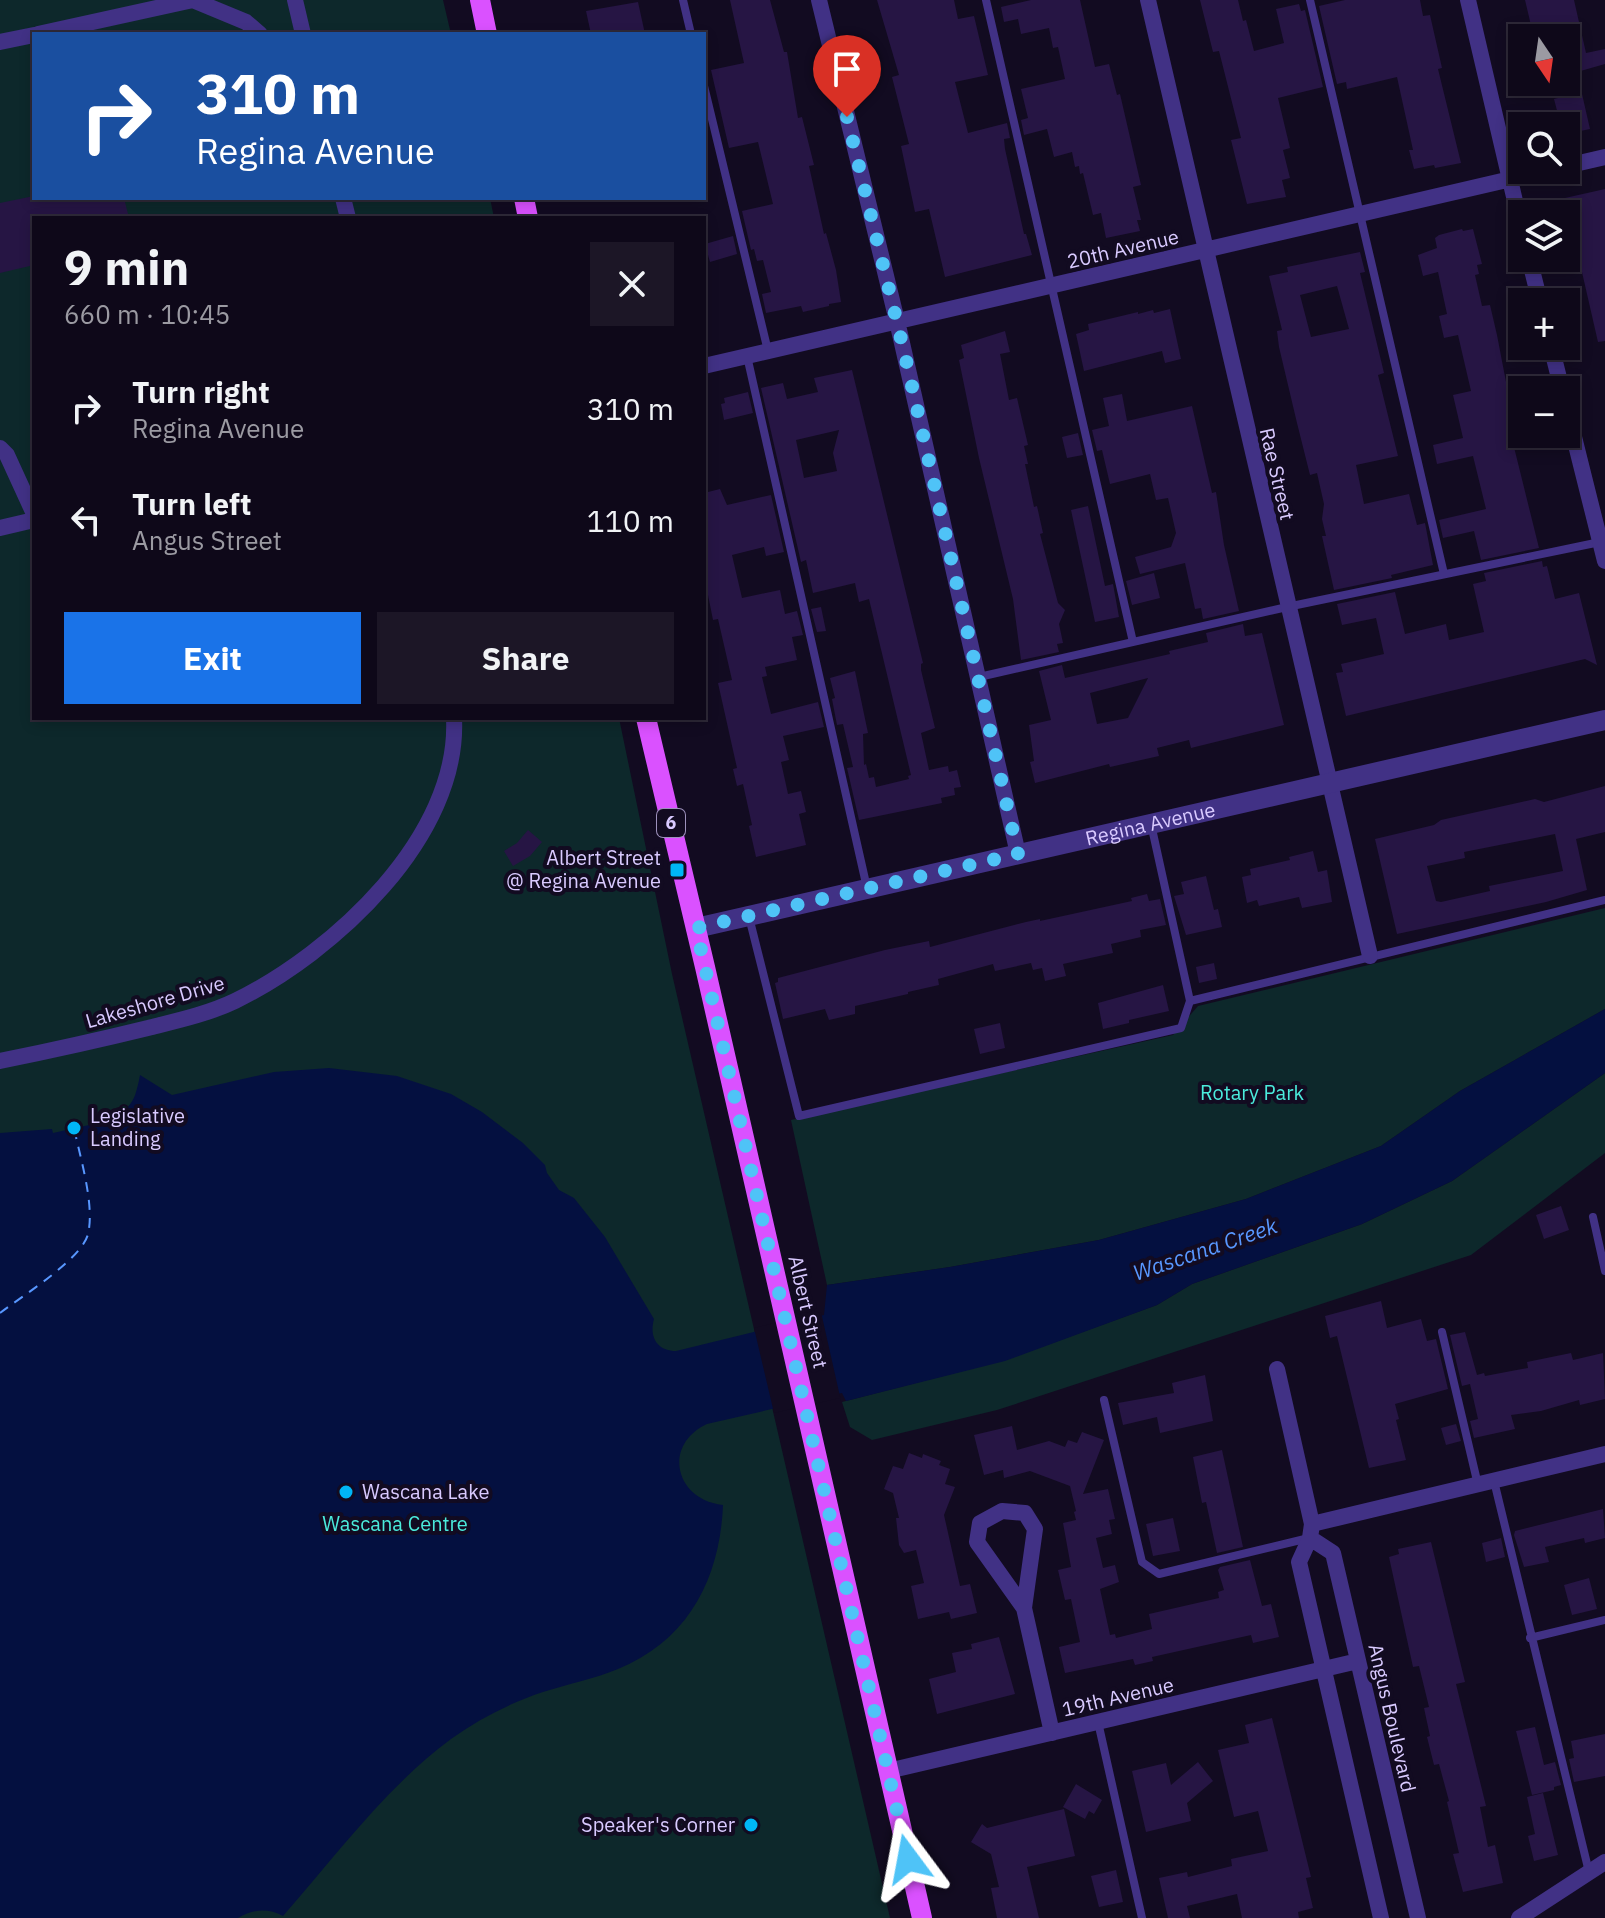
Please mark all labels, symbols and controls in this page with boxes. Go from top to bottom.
north arrow [1508,24,1580,96]
map controls [1508,24,1580,448]
pin [813,35,881,117]
icon: arrive [825,47,869,91]
text: 310 m [196,57,360,129]
icon: right [64,64,168,168]
button: search [1508,112,1580,184]
text: Regina Avenue [196,127,435,174]
button: layers [1508,200,1580,272]
street label: 20th Avenue [1064,223,1181,274]
text: 9 min [64,236,189,298]
button: close [590,242,674,326]
button: + [1508,288,1580,360]
text: 660 m · 10:45 [64,297,230,331]
text: Turn right [132,372,270,411]
button: − [1508,376,1580,448]
icon: right [64,386,108,430]
text: 310 m [587,389,674,428]
text: Regina Avenue [132,411,304,445]
street label: Rae Street [1254,425,1301,523]
text: Turn left [132,484,251,523]
icon: left [64,498,108,542]
text: 110 m [587,501,674,540]
text: Angus Street [132,523,282,557]
button: Exit [64,612,361,704]
button: Share [377,612,674,704]
street label: Regina Avenue [1082,796,1218,852]
road number: 6 [657,809,685,837]
place label: Albert Street @ Regina Avenue [506,844,661,894]
marker: Albert Street @ Regina Avenue [668,861,686,879]
street label: Lakeshore Drive [82,969,228,1034]
park label: Rotary Park [1200,1079,1305,1106]
place label: Legislative Landing [90,1102,185,1152]
marker: Legislative Landing [65,1119,83,1137]
water label: Wascana Creek [1129,1210,1281,1287]
street label: Albert Street [782,1253,835,1371]
place label: Wascana Lake [362,1478,489,1505]
marker: Wascana Lake [337,1483,355,1501]
park label: Wascana Centre [322,1510,468,1537]
street label: Angus Boulevard [1362,1641,1423,1795]
street label: 19th Avenue [1059,1671,1176,1722]
place label: Speaker's Corner [581,1811,735,1838]
marker: Speaker's Corner [742,1816,760,1834]
position arrow [866,1817,950,1901]

